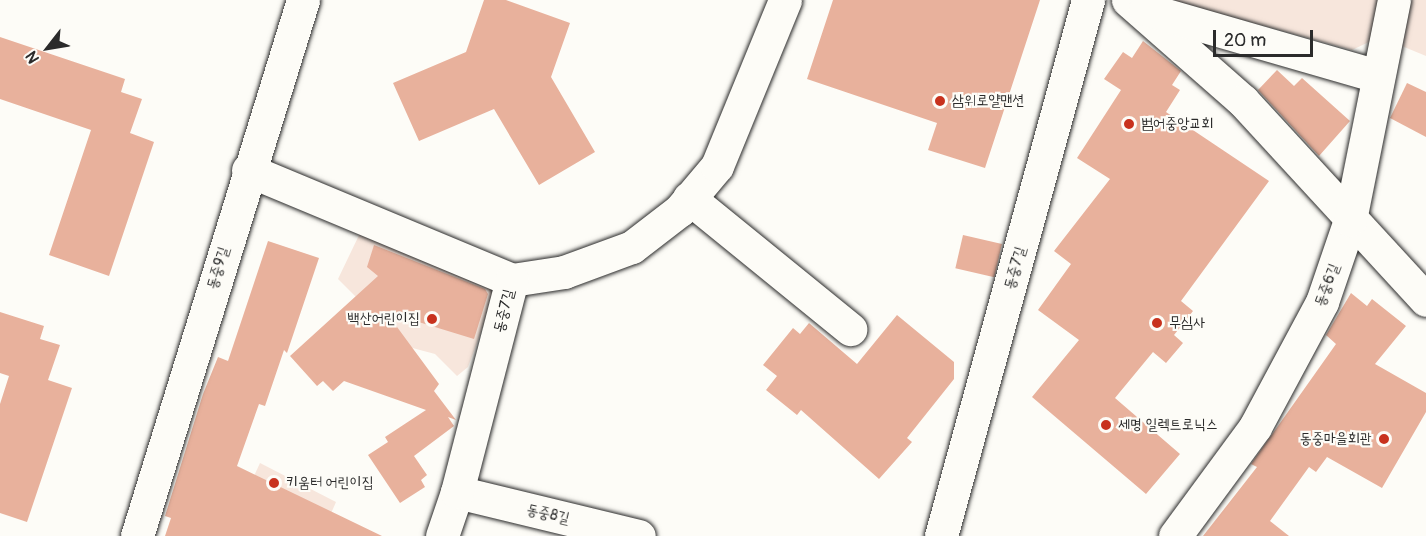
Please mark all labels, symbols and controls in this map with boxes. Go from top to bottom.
north arrow [18,18,78,78]
scale bar [1216,18,1316,56]
text: 20 m [1224,29,1266,52]
text: N [21,47,44,67]
place label: 삼위로얄맨션 [952,92,1024,110]
marker: 삼위로얄맨션 [933,94,947,108]
place label: 범어중앙교회 [1141,115,1213,133]
marker: 범어중앙교회 [1122,117,1136,131]
street label: 동중9길 [203,244,233,292]
street label: 동중7길 [1000,244,1030,292]
street label: 동중6길 [1311,261,1343,309]
street label: 동중7길 [490,287,518,335]
place label: 백산어린이집 [348,310,420,328]
marker: 백산어린이집 [425,312,439,326]
place label: 무심사 [1169,314,1205,332]
marker: 무심사 [1150,316,1164,330]
place label: 세명 일렉트로닉스 [1118,416,1218,434]
marker: 세명 일렉트로닉스 [1099,418,1113,432]
place label: 동중마을회관 [1300,430,1372,448]
marker: 동중마을회관 [1377,432,1391,446]
place label: 키움터 어린이집 [286,474,374,492]
marker: 키움터 어린이집 [267,476,281,490]
street label: 동중8길 [525,500,571,528]

